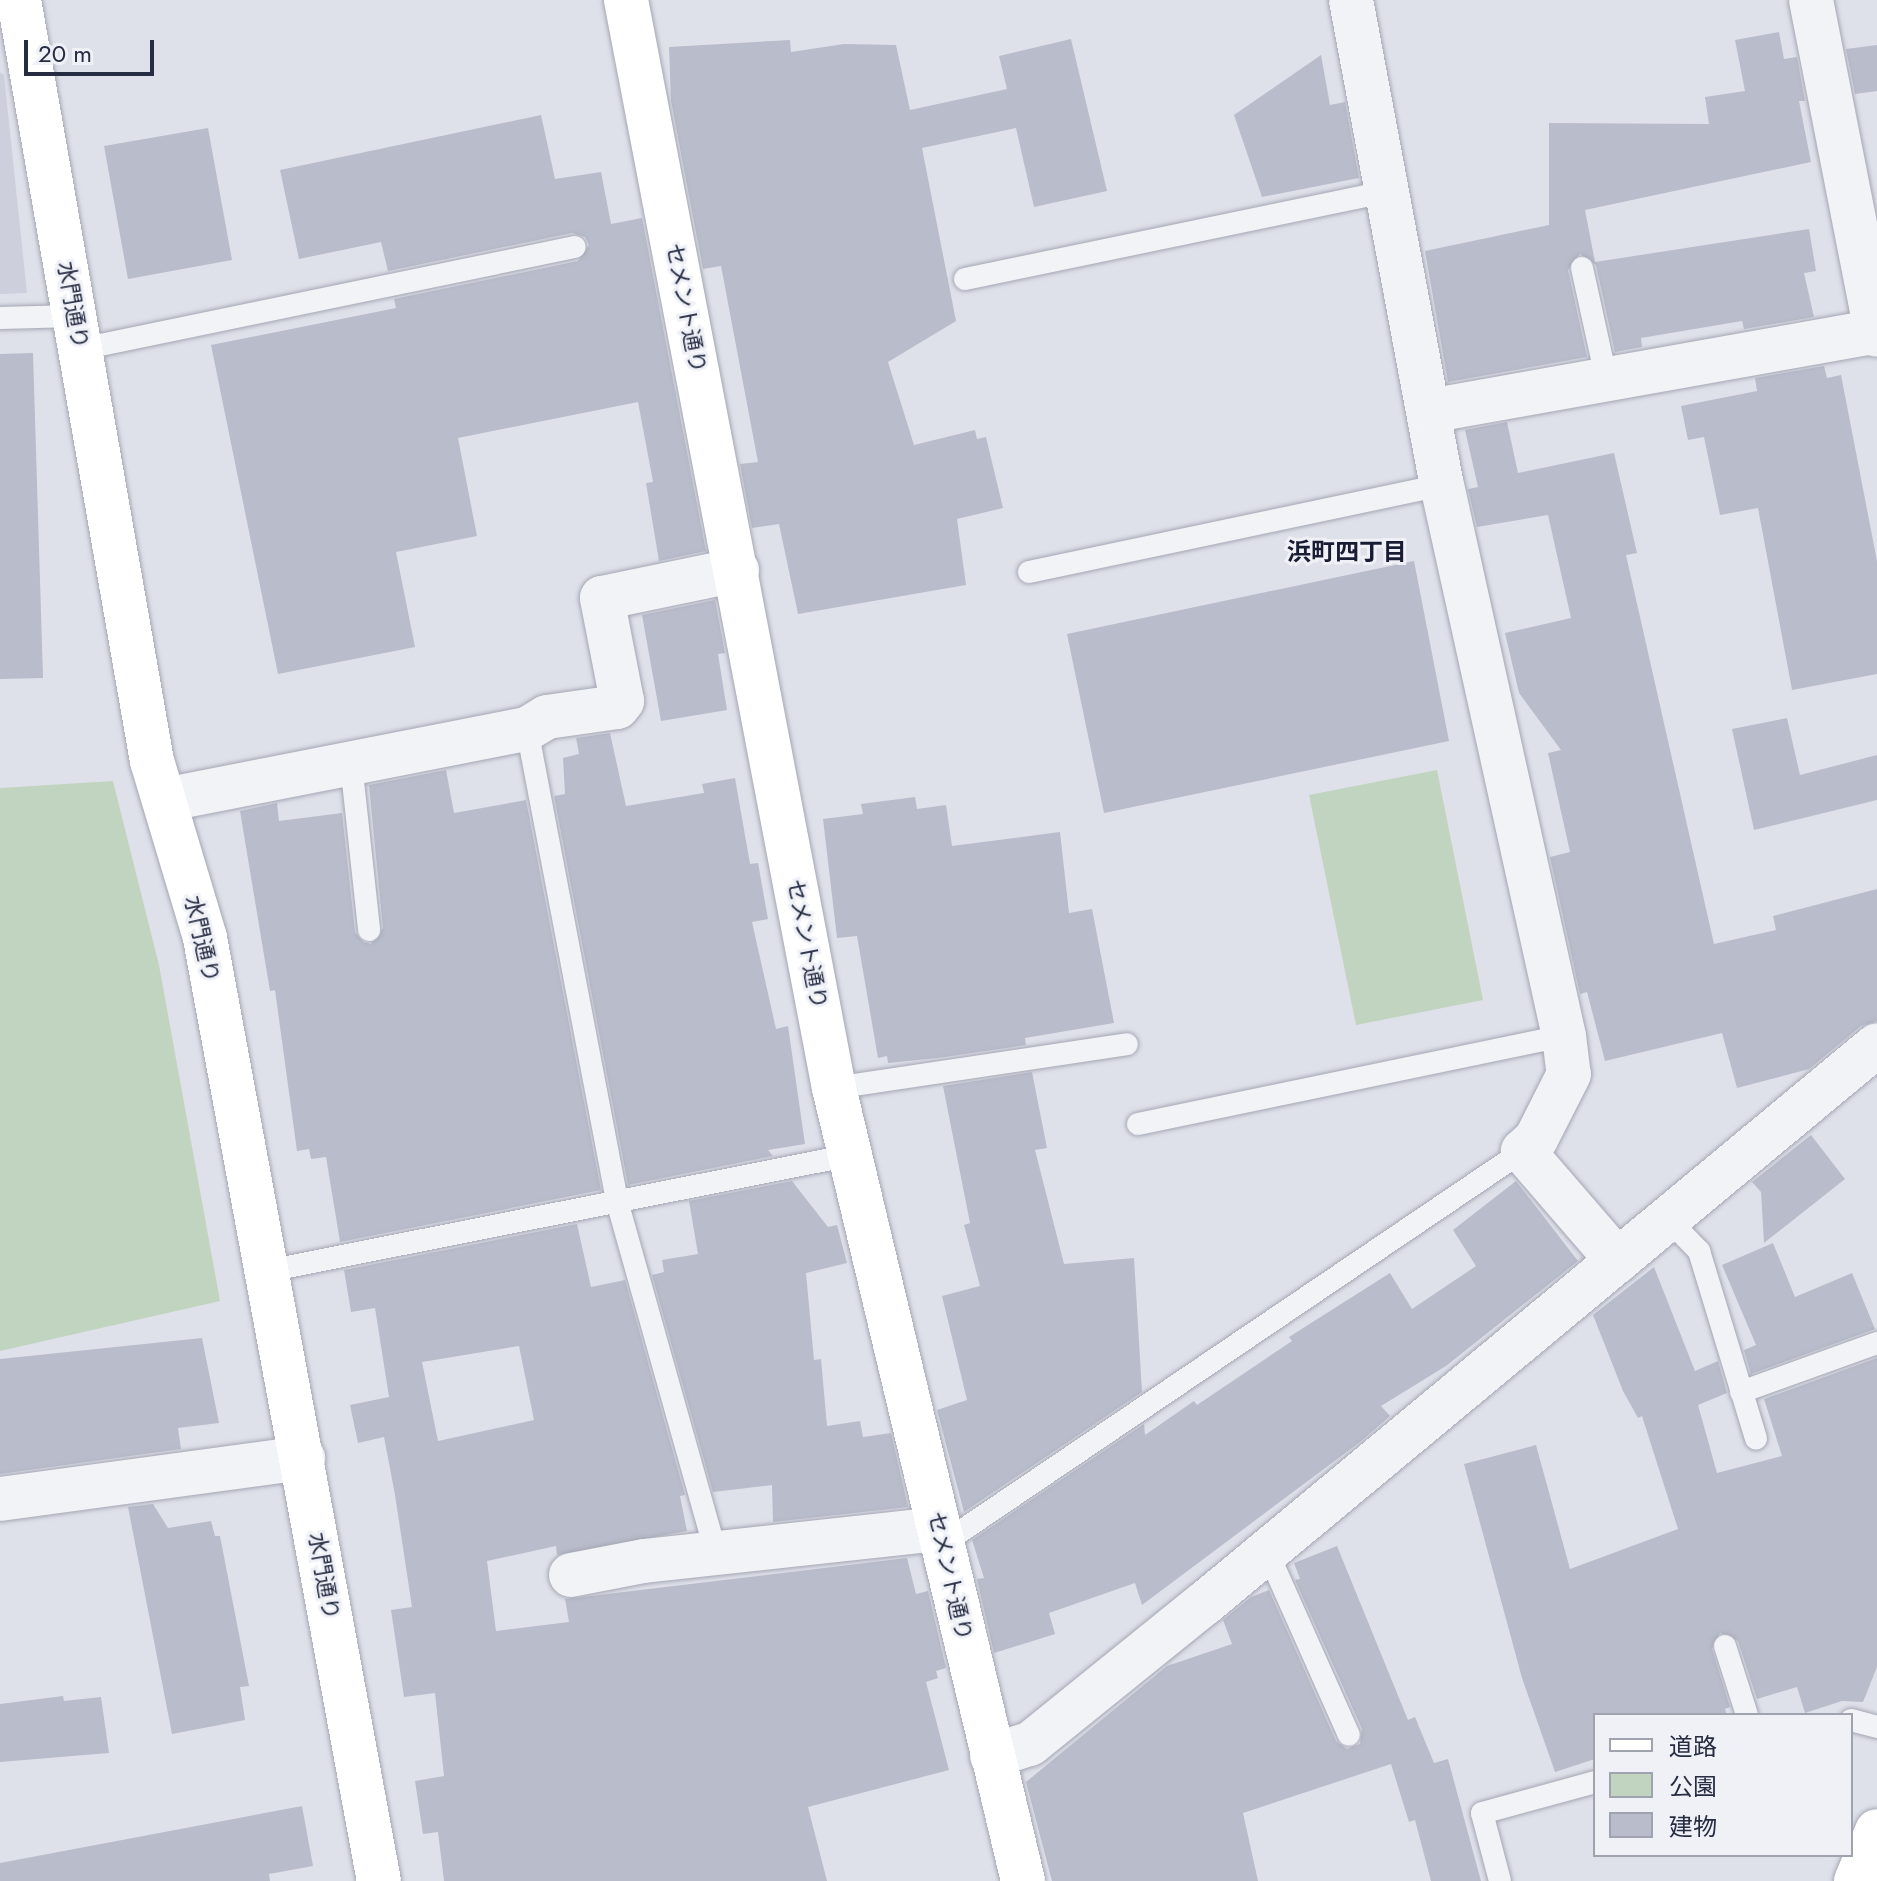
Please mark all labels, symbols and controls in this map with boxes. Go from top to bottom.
scale bar [28,24,158,74]
text: 20 m [38,36,92,71]
street label: セメント通り [660,241,712,375]
street label: 水門通り [52,259,94,351]
district label: 浜町四丁目 [1287,538,1407,566]
street label: セメント通り [781,877,833,1011]
street label: 水門通り [179,893,225,985]
street label: セメント通り [922,1509,978,1643]
street label: 水門通り [303,1530,345,1622]
legend [1593,1713,1853,1857]
text: 道路 [1669,1729,1717,1764]
text: 公園 [1669,1769,1717,1804]
text: 建物 [1669,1809,1717,1844]

